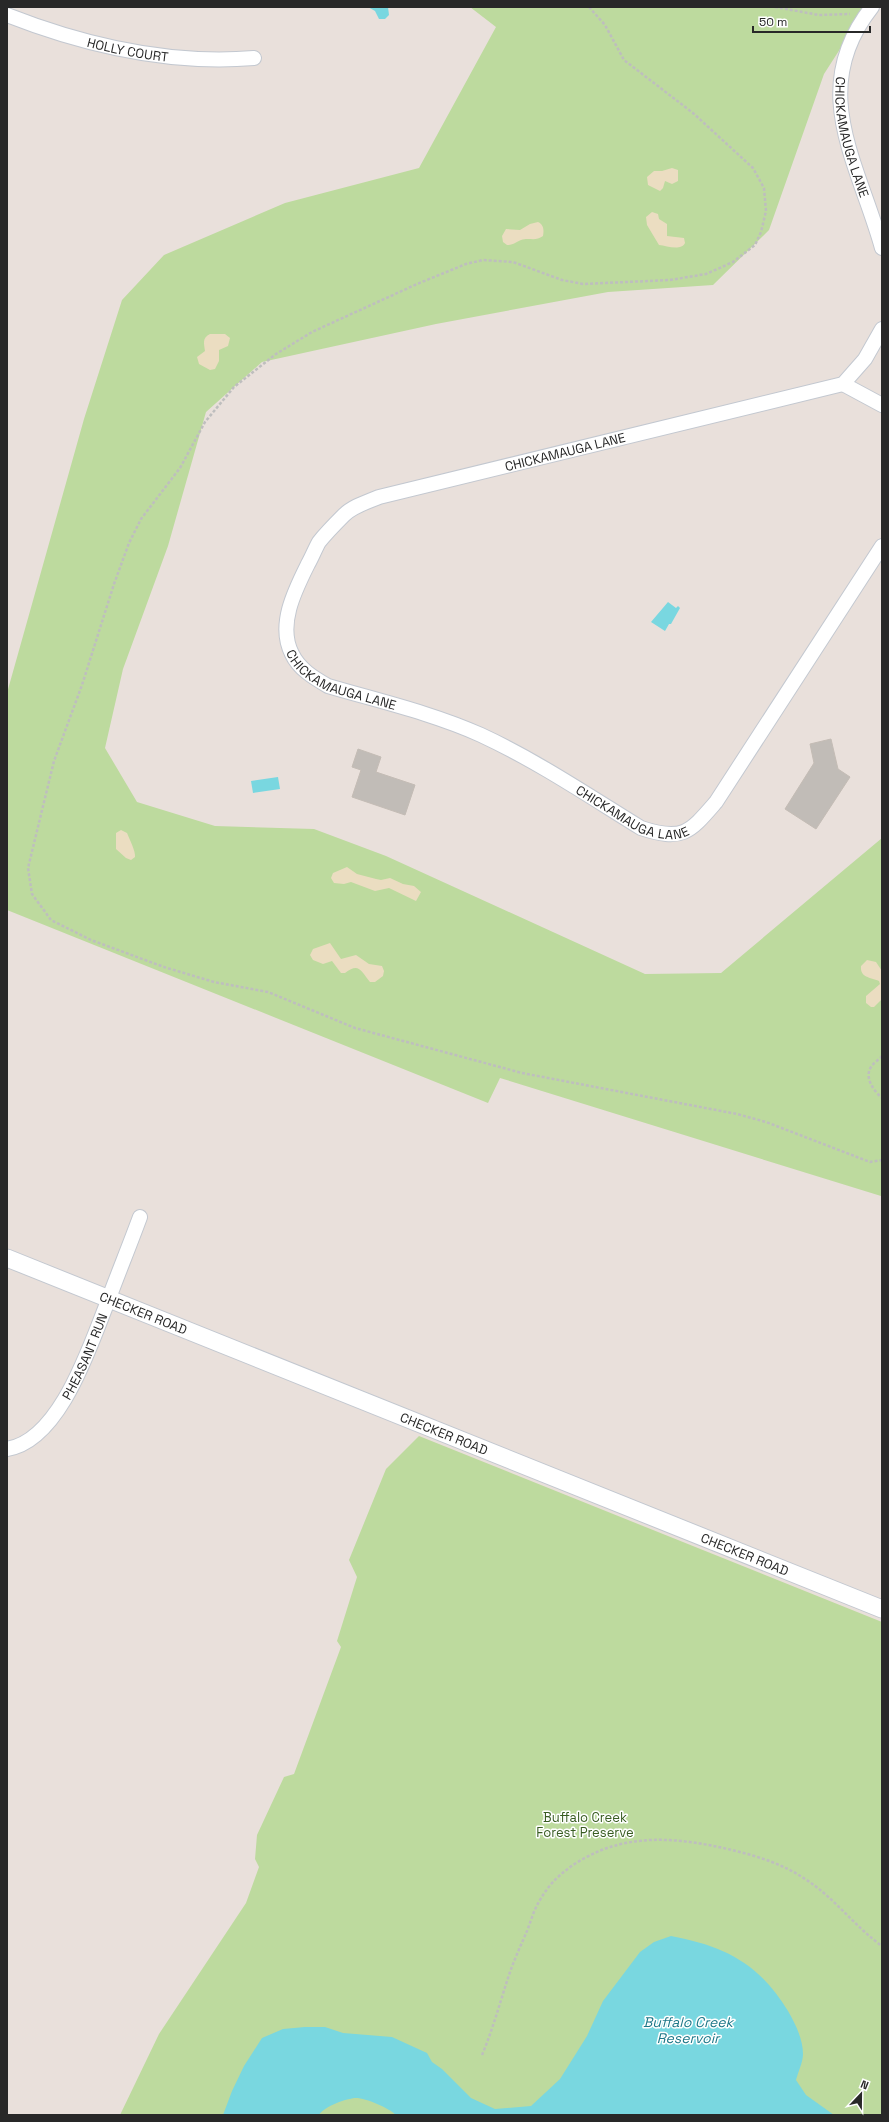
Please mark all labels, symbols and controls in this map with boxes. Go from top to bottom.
scale bar [753,8,870,34]
text: 50 m [759,14,787,30]
street label: HOLLY COURT [85,33,170,65]
street label: CHICKAMAUGA LANE [832,76,873,200]
street label: CHICKAMAUGA LANE [503,429,627,475]
street label: CHICKAMAUGA LANE [283,646,398,713]
street label: CHICKAMAUGA LANE [573,781,692,843]
street label: CHECKER ROAD [97,1288,190,1338]
street label: PHEASANT RUN [58,1311,111,1403]
street label: CHECKER ROAD [398,1408,490,1459]
street label: CHECKER ROAD [699,1529,791,1579]
park label: Buffalo Creek Forest Preserve [536,1809,634,1841]
water label: Buffalo Creek Reservoir [643,2013,735,2047]
north arrow [841,2074,881,2114]
text: N [859,2077,871,2093]

